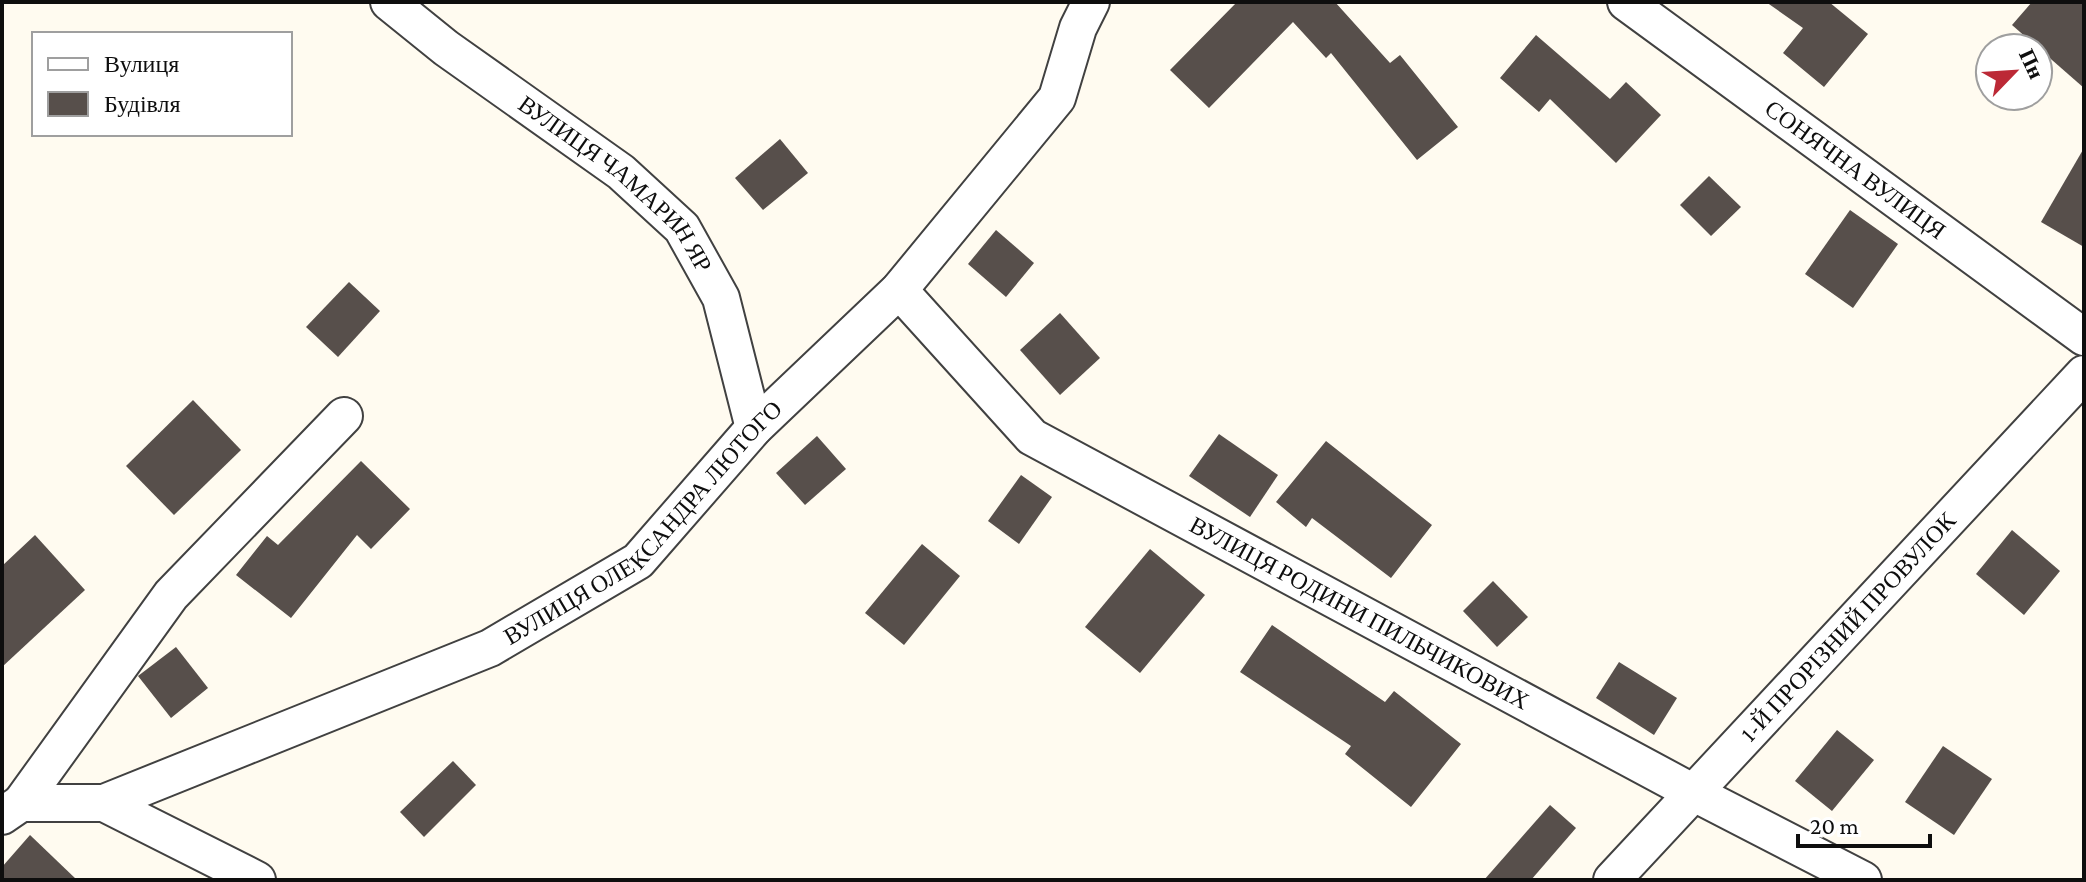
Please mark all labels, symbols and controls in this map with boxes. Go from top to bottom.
legend [32,32,292,136]
north arrow [1974,32,2054,112]
text: Пн [2014,45,2049,83]
text: Вулиця [104,50,179,77]
text: Будівля [104,90,181,117]
street label: ВУЛИЦЯ ЧАМАРИН ЯР [514,90,718,276]
street label: СОНЯЧНА ВУЛИЦЯ [1760,94,1951,244]
street label: ВУЛИЦЯ ОЛЕКСАНДРА ЛЮТОГО [499,395,787,650]
street label: 1-Й ПРОРІЗНИЙ ПРОВУЛОК [1734,506,1962,747]
street label: ВУЛИЦЯ РОДИНИ ПИЛЬЧИКОВИХ [1185,511,1534,715]
scale bar [1798,798,1930,848]
text: 20 m [1810,812,1859,839]

